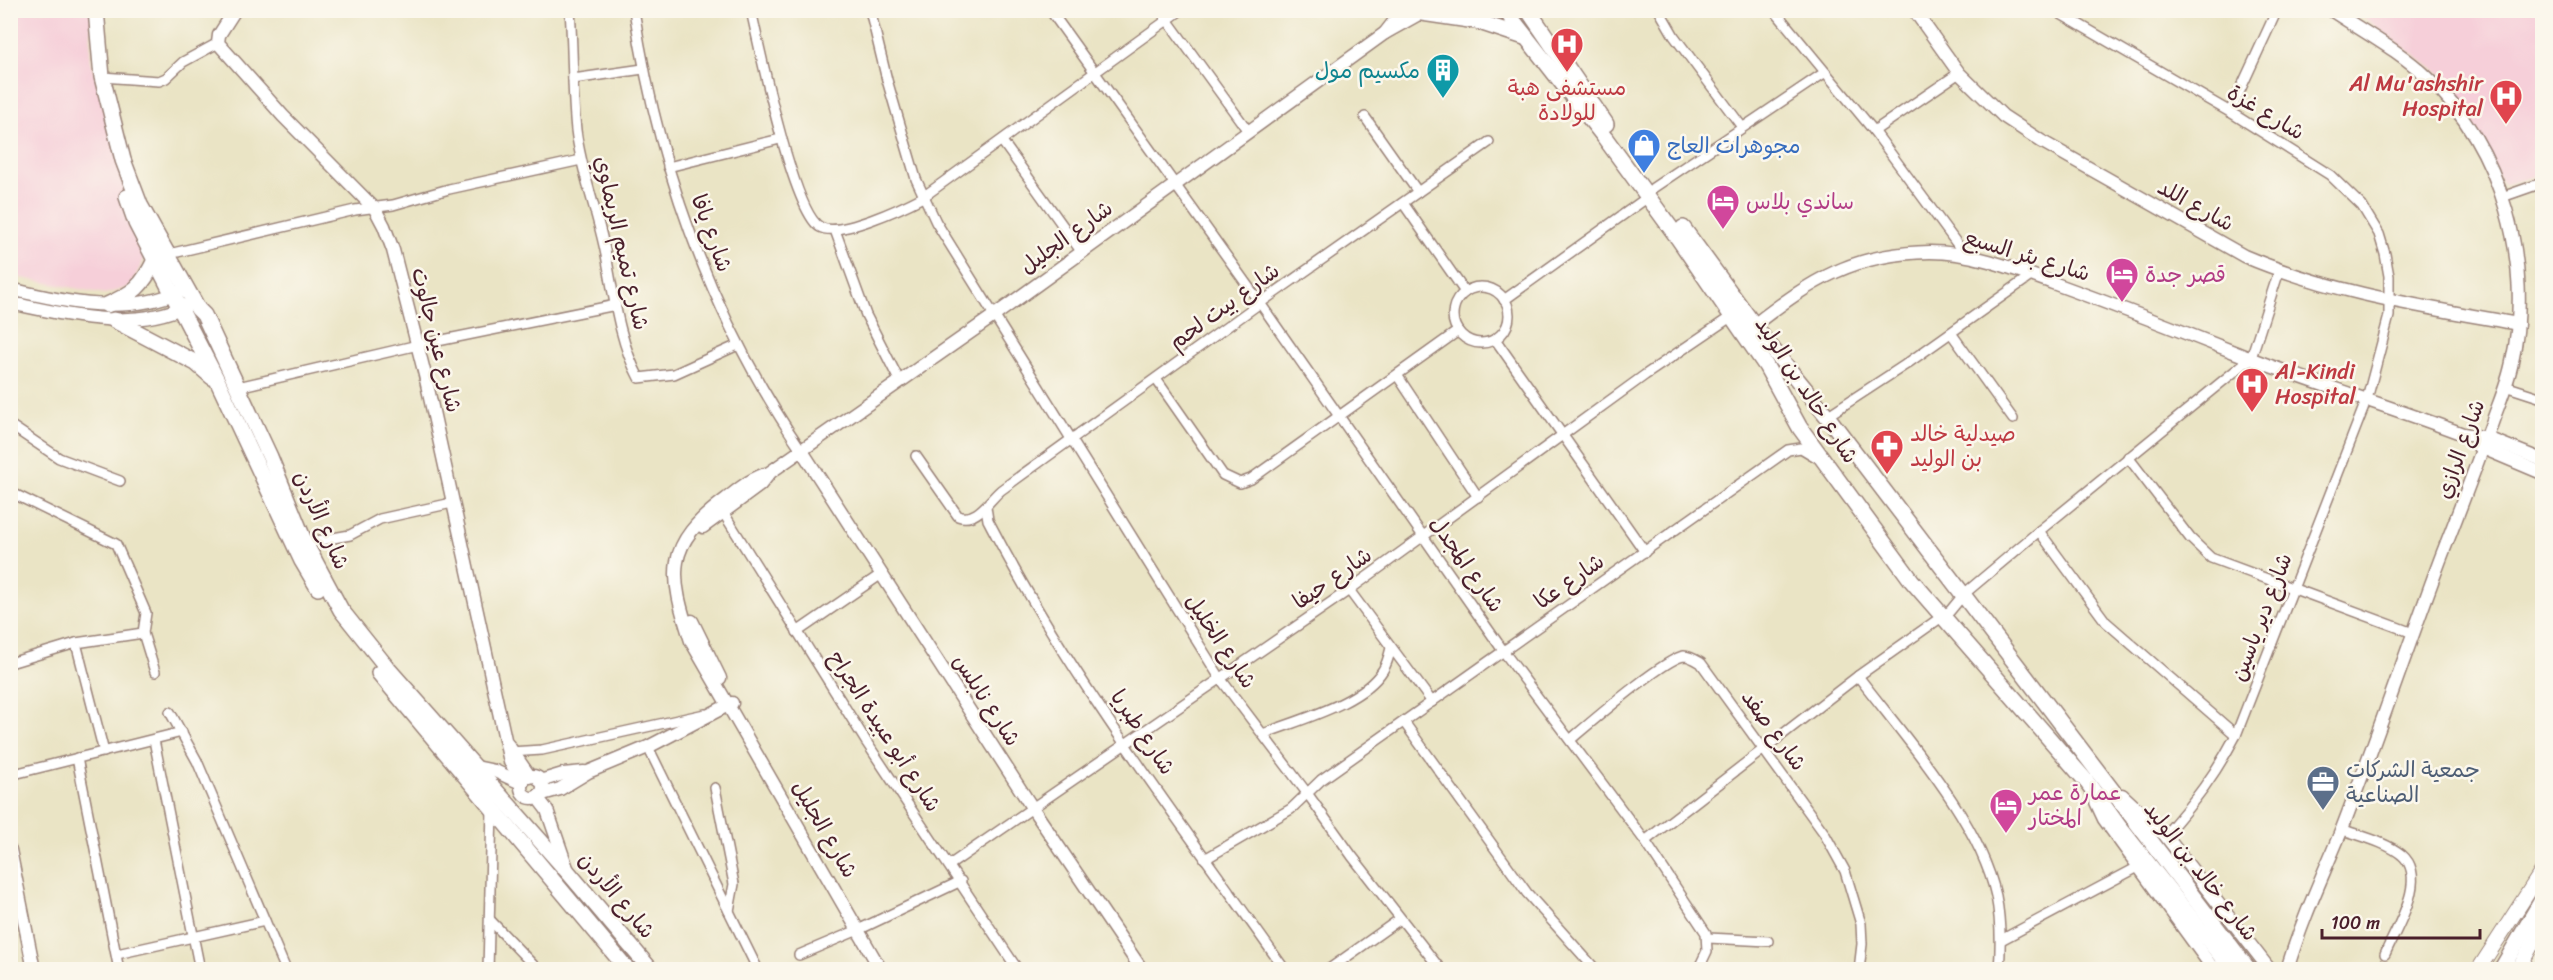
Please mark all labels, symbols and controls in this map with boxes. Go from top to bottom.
hospital icon: مستشفى هبة للولادة [1549,26,1585,73]
place label: مكسيم مول [1315,51,1420,90]
building icon: مكسيم مول [1425,52,1461,99]
place label: Al Mu'ashshir Hospital [2348,64,2484,128]
place label: مستشفى هبة للولادة [1508,68,1626,132]
street label: شارع غزة [2219,73,2313,151]
hospital icon: Al Mu'ashshir Hospital [2488,78,2524,125]
place label: مجوهرات العاج [1667,126,1801,165]
shop icon: مجوهرات العاج [1626,127,1662,174]
street label: شارع تميم الريماوي [583,152,661,334]
street label: شارع اللد [2150,168,2242,242]
place label: ساندي بلاس [1746,182,1854,221]
hotel icon: ساندي بلاس [1705,183,1741,230]
street label: شارع يافا [680,188,744,278]
street label: شارع الجليل [1011,189,1121,285]
street label: شارع بئر السبع [1959,217,2095,293]
street label: شارع بيت لحم [1160,252,1288,360]
place label: قصر جدة [2145,255,2226,294]
hotel icon: قصر جدة [2104,256,2140,303]
street label: شارع عين جالوت [400,263,474,417]
street label: شارع خالد بن الوليد [1745,308,1869,472]
place label: Al-Kindi Hospital [2274,352,2356,416]
hospital icon: Al-Kindi Hospital [2234,366,2270,413]
street label: شارع الرازي [2424,394,2496,504]
place label: صيدلية خالد بن الوليد [1910,414,2016,478]
pharmacy icon: صيدلية خالد بن الوليد [1869,428,1905,475]
street label: شارع الأردن [283,464,361,576]
street label: شارع المجدل [1419,507,1515,621]
street label: شارع حيفا [1284,536,1380,620]
street label: شارع عكا [1525,542,1613,620]
street label: شارع دير ياسين [2219,547,2303,687]
street label: شارع الخليل [1175,585,1267,697]
street label: شارع أبو عبيدة الجراح [818,642,952,820]
street label: شارع نابلس [942,646,1032,754]
street label: شارع طبريا [1100,681,1186,783]
street label: شارع صفد [1731,681,1817,779]
place label: جمعية الشركات الصناعية [2346,750,2480,814]
office icon: جمعية الشركات الصناعية [2305,764,2341,811]
street label: شارع الجليل [781,772,869,886]
place label: عمارة عمر المختار [2027,773,2123,837]
hotel icon: عمارة عمر المختار [1988,787,2024,834]
street label: شارع خالد بن الوليد [2133,792,2269,950]
street label: شارع الأردن [568,842,666,948]
scale bar [2322,902,2480,940]
text: 100 m [2331,907,2380,939]

